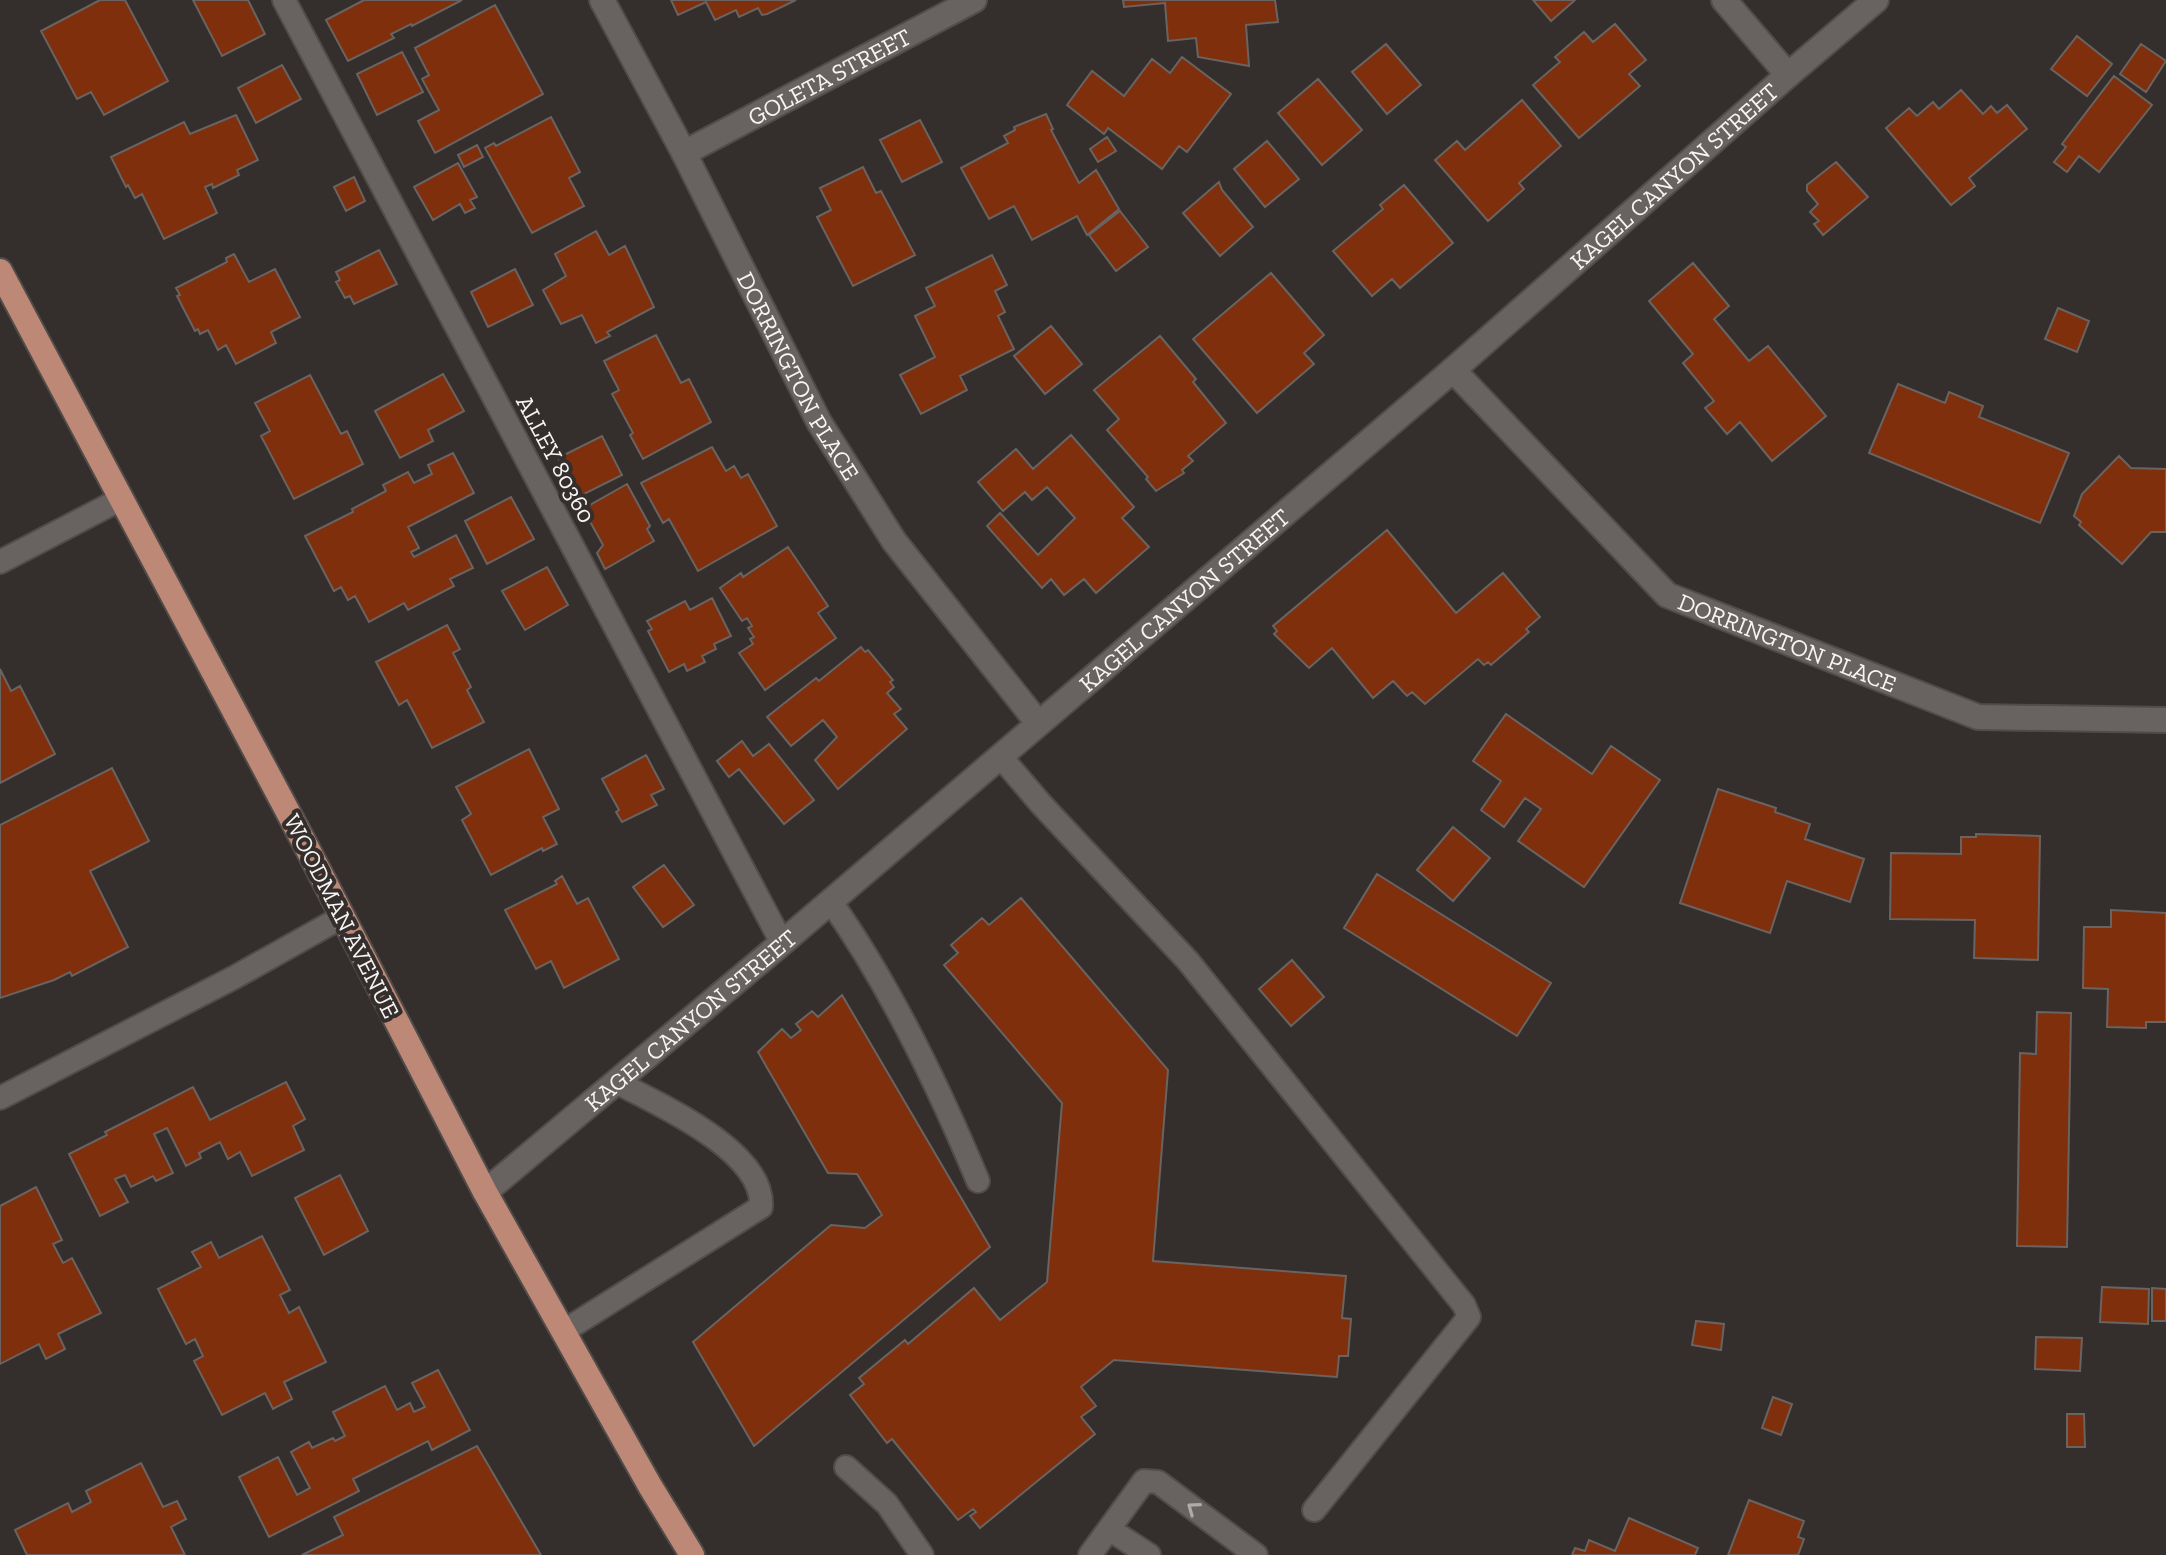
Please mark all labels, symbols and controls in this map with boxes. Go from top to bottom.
street label: GOLETA STREET [742,22,916,131]
street label: KAGEL CANYON STREET [1564,76,1784,275]
street label: DORRINGTON PLACE [731,267,866,485]
street label: ALLEY 80360 [510,390,602,528]
street label: KAGEL CANYON STREET [1073,502,1295,698]
street label: DORRINGTON PLACE [1674,586,1901,698]
street label: WOODMAN AVENUE [278,809,406,1023]
street label: KAGEL CANYON STREET [578,923,802,1117]
one-way arrow [1188,1504,1202,1518]

